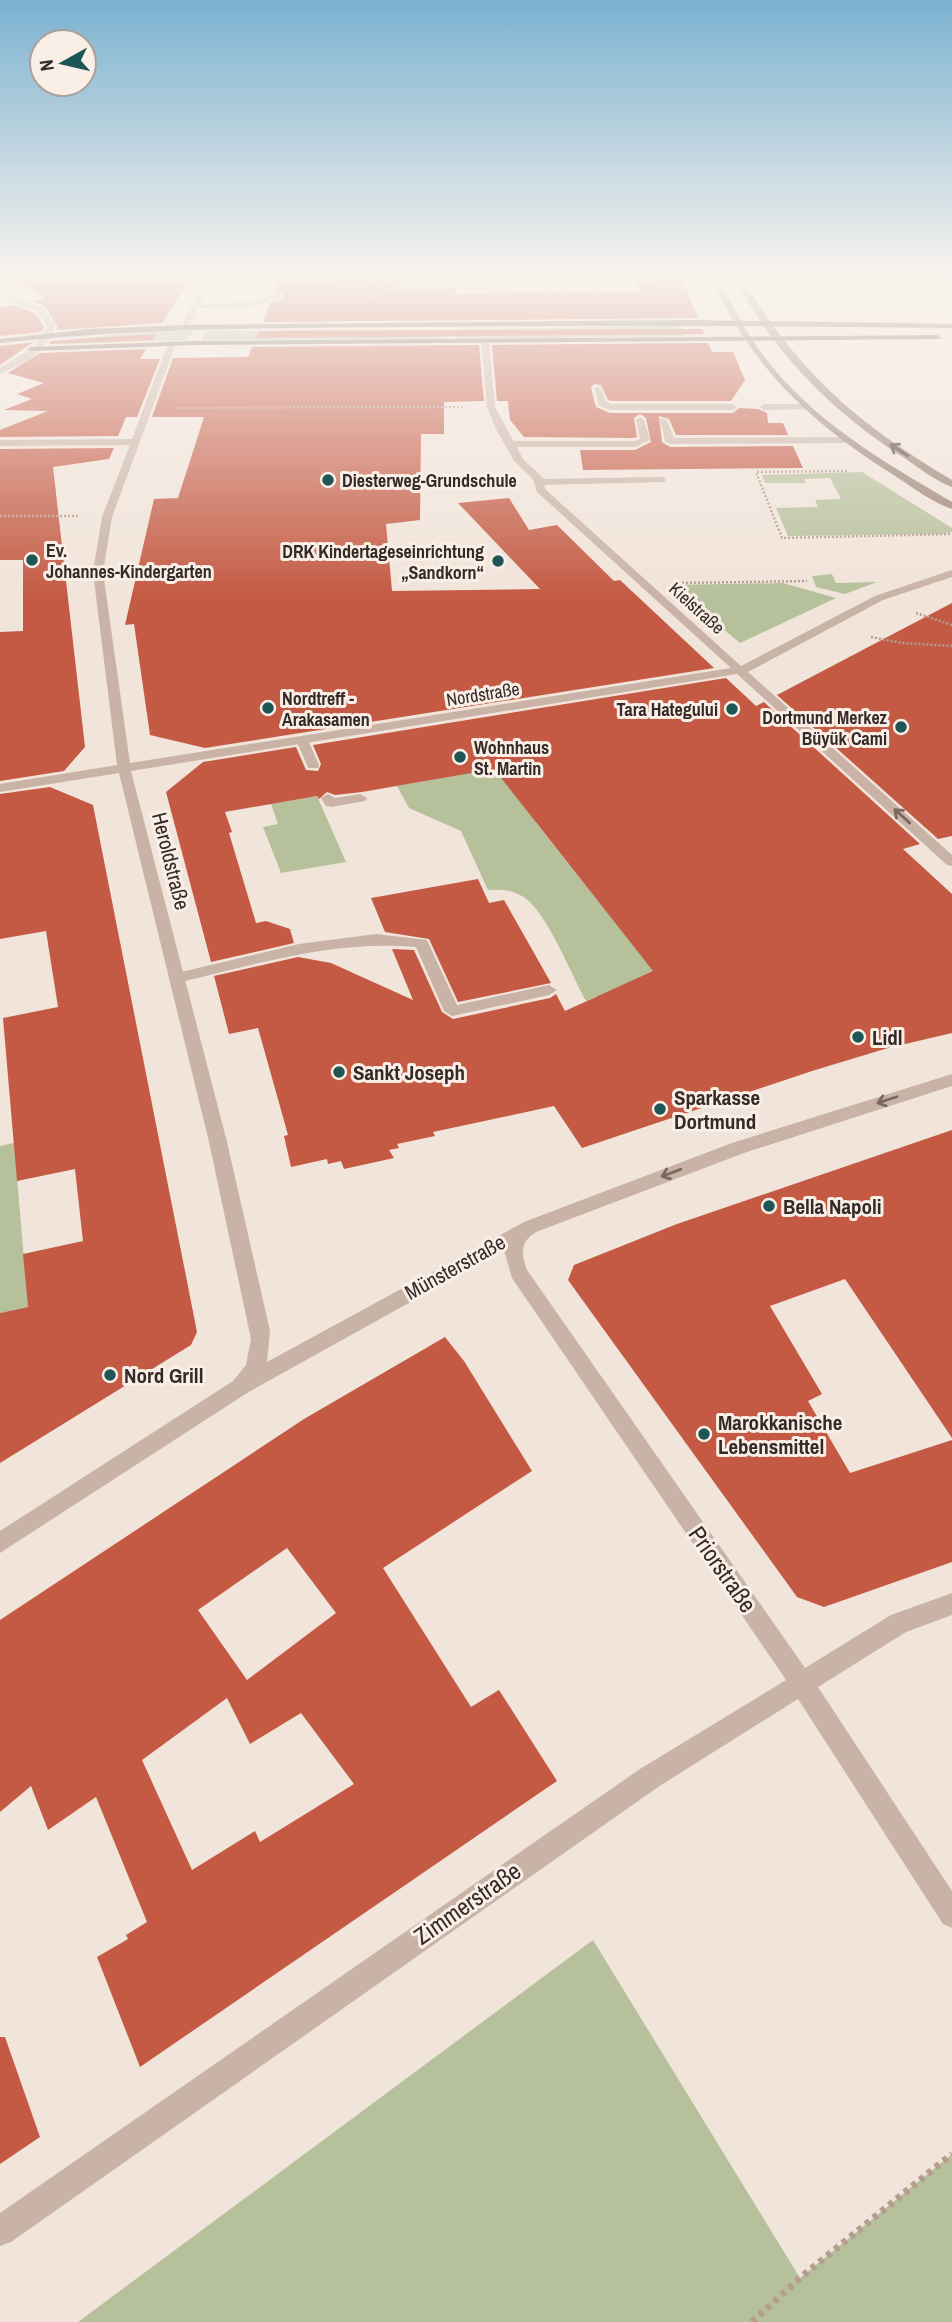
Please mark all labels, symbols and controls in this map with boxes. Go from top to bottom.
north arrow [28,28,98,98]
text: N [33,58,60,73]
one-way arrow [889,443,909,457]
place label: Diesterweg-Grundschule [342,468,517,493]
marker: Diesterweg-Grundschule [320,472,336,488]
place label: Ev. Johannes-Kindergarten [46,538,212,584]
place label: DRK Kindertageseinrichtung „Sandkorn“ [282,539,484,585]
marker: Ev. Johannes-Kindergarten [24,552,40,568]
marker: DRK Kindertageseinrichtung „Sandkorn“ [490,553,506,569]
street label: Kielstraße [664,576,730,640]
street label: Nordstraße [445,676,521,712]
place label: Nordtreff - Arakasamen [282,686,370,732]
place label: Tara Hategului [617,697,718,722]
marker: Nordtreff - Arakasamen [260,700,276,716]
marker: Tara Hategului [724,701,740,717]
place label: Dortmund Merkez Büyük Cami [762,705,888,751]
marker: Dortmund Merkez Büyük Cami [893,719,909,735]
place label: Wohnhaus St. Martin [474,735,549,781]
marker: Wohnhaus St. Martin [452,749,468,765]
one-way arrow [893,808,911,824]
street label: Heroldstraße [145,809,197,913]
place label: Lidl [872,1023,903,1052]
marker: Lidl [850,1029,866,1045]
place label: Sankt Joseph [353,1058,465,1087]
marker: Sankt Joseph [331,1064,347,1080]
place label: Sparkasse Dortmund [674,1083,760,1136]
one-way arrow [876,1095,898,1107]
marker: Sparkasse Dortmund [652,1101,668,1117]
one-way arrow [661,1168,683,1181]
place label: Bella Napoli [783,1192,882,1221]
marker: Bella Napoli [761,1198,777,1214]
street label: Münsterstraße [399,1227,511,1307]
place label: Nord Grill [124,1361,203,1390]
marker: Nord Grill [102,1367,118,1383]
place label: Marokkanische Lebensmittel [718,1408,842,1461]
marker: Marokkanische Lebensmittel [696,1426,712,1442]
street label: Priorstraße [682,1520,764,1618]
street label: Zimmerstraße [407,1854,527,1952]

